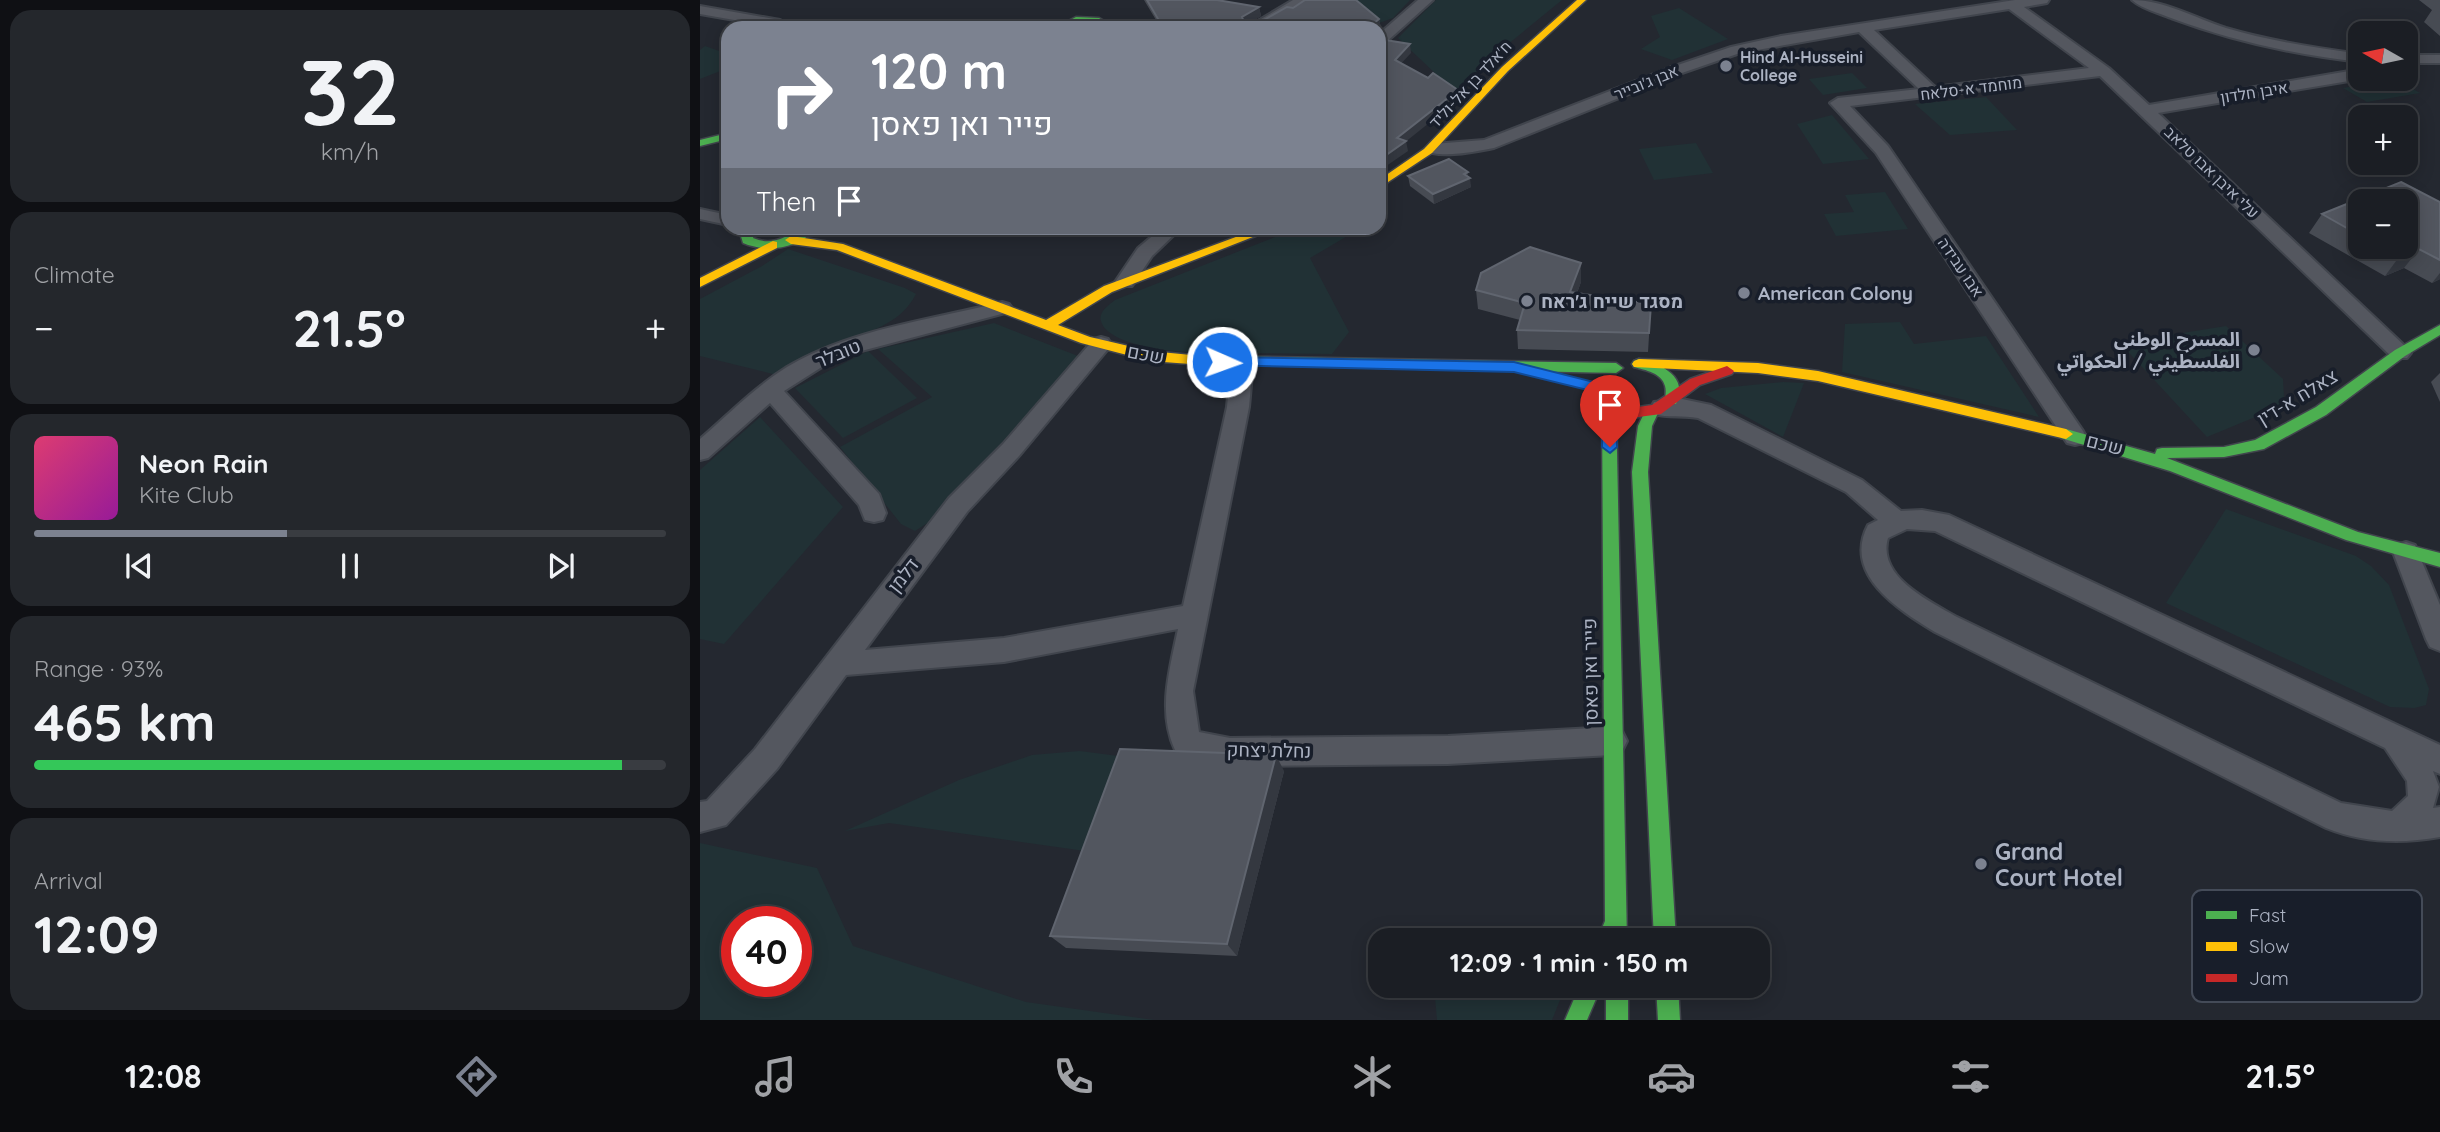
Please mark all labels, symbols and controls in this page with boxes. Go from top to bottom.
north arrow [2348,21,2418,91]
map controls [2348,21,2418,259]
text: 32 [300,34,400,148]
street label: ח'אלד בן אל-וליד [1424,36,1516,132]
text: 120 m [871,40,1007,101]
place label: Hind Al-Husseini College [1740,47,1863,85]
icon: right [756,49,847,140]
marker: Hind Al-Husseini College [1718,58,1734,74]
street label: אבן ג'ובייר [1611,60,1681,104]
street label: מוחמד א-סלאח [1919,72,2023,104]
street label: איבן חלדון [2219,77,2289,107]
text: פייר ואן פאסן [871,103,1053,143]
button: + [2348,105,2418,175]
street label: עלי איבן אבו טלאב [2161,122,2263,222]
text: km/h [321,137,379,166]
icon: arrive [830,182,868,220]
text: Then [756,185,816,218]
button: − [2348,189,2418,259]
street label: אבו עבידה [1934,233,1988,301]
text: Climate [34,260,115,289]
place label: American Colony [1758,281,1913,305]
marker: American Colony [1736,285,1752,301]
place label: מסגד שייח ג'ראח [1541,289,1683,313]
marker: מסגד שייח ג'ראח [1519,293,1535,309]
text: 21.5° [293,295,406,360]
text: − [34,304,54,352]
text: + [645,304,666,352]
position arrow [1185,325,1259,399]
place label: المسرح الوطني الفلسطيني / الحكواتي [2057,327,2240,376]
street label: טובלר [812,333,864,373]
street label: שכם [1125,339,1167,369]
marker: المسرح الوطني الفلسطيني / الحكواتي [2246,342,2262,358]
street label: צאלח א-דין [2252,364,2342,430]
pin [1580,375,1640,447]
icon: arrive [1591,386,1629,424]
street label: שכם [2084,428,2126,460]
text: Neon Rain [139,447,268,480]
text: Kite Club [139,480,234,509]
icon: previous [120,547,158,585]
icon: pause [331,547,369,585]
icon: next [542,547,580,585]
street label: דלמן [882,553,924,597]
street label: פייר ואן פאסן [1577,618,1603,726]
text: Range · 93% [34,654,163,683]
text: 465 km [34,689,215,754]
street label: נחלת יצחק [1226,737,1312,763]
place label: Grand Court Hotel [1995,837,2123,892]
marker: Grand Court Hotel [1973,856,1989,872]
text: Arrival [34,866,103,895]
legend [2192,890,2422,1002]
text: 12:09 [34,901,159,966]
text: Fast [2249,903,2286,927]
speed limit sign: 40 [721,906,812,997]
text: Slow [2249,934,2290,958]
text: 12:09 · 1 min · 150 m [1450,946,1688,979]
text: Jam [2249,966,2289,990]
icon: directions [452,1052,501,1101]
icon: music [751,1052,800,1101]
icon: phone [1049,1052,1098,1101]
icon: climate [1348,1052,1397,1101]
icon: car [1647,1052,1696,1101]
icon: filters [1946,1052,1995,1101]
text: 12:08 [125,1056,202,1096]
text: 21.5° [2245,1056,2315,1096]

